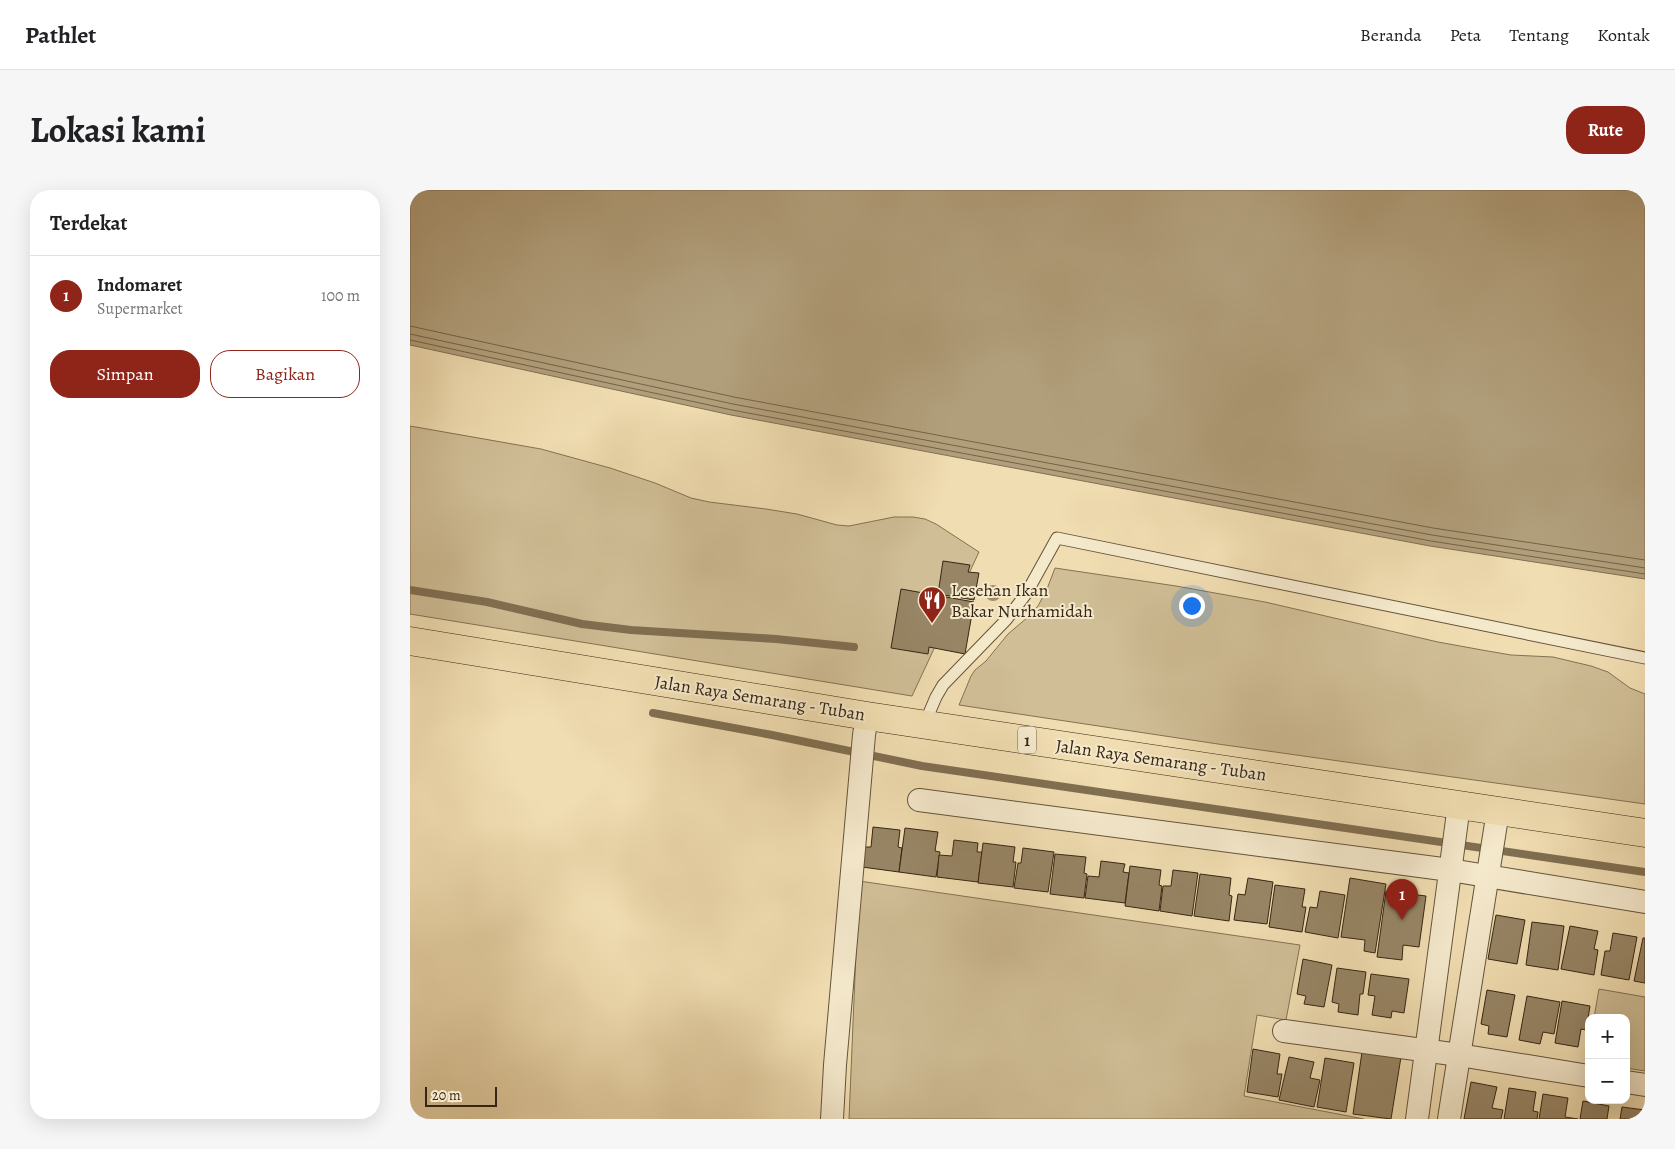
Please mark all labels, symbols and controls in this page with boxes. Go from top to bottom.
text: Pathlet [25,19,96,51]
text: Beranda [1360,23,1422,47]
text: Peta [1450,23,1481,47]
text: Tentang [1509,23,1569,47]
text: Kontak [1597,23,1650,47]
text: Lokasi kami [30,106,206,154]
button: Rute [1566,106,1645,154]
text: Terdekat [50,209,128,237]
text: Indomaret [97,272,182,298]
text: 1 [63,285,69,307]
text: 100 m [321,285,360,307]
text: Supermarket [97,298,183,320]
button: Simpan [50,350,200,398]
button: Bagikan [210,350,360,398]
place label: Lesehan Ikan Bakar Nurhamidah [951,578,1093,623]
restaurant icon: Lesehan Ikan Bakar Nurhamidah [917,585,947,624]
your location [1179,593,1205,619]
street label: Jalan Raya Semarang - Tuban [653,670,867,726]
road number: 1 [1018,726,1036,754]
street label: Jalan Raya Semarang - Tuban [1054,733,1268,787]
pin: 1 [1386,879,1418,920]
map controls [1585,1014,1630,1104]
button: + [1585,1014,1630,1059]
button: − [1585,1059,1630,1104]
scale bar [425,1084,498,1107]
text: 20 m [432,1086,461,1105]

